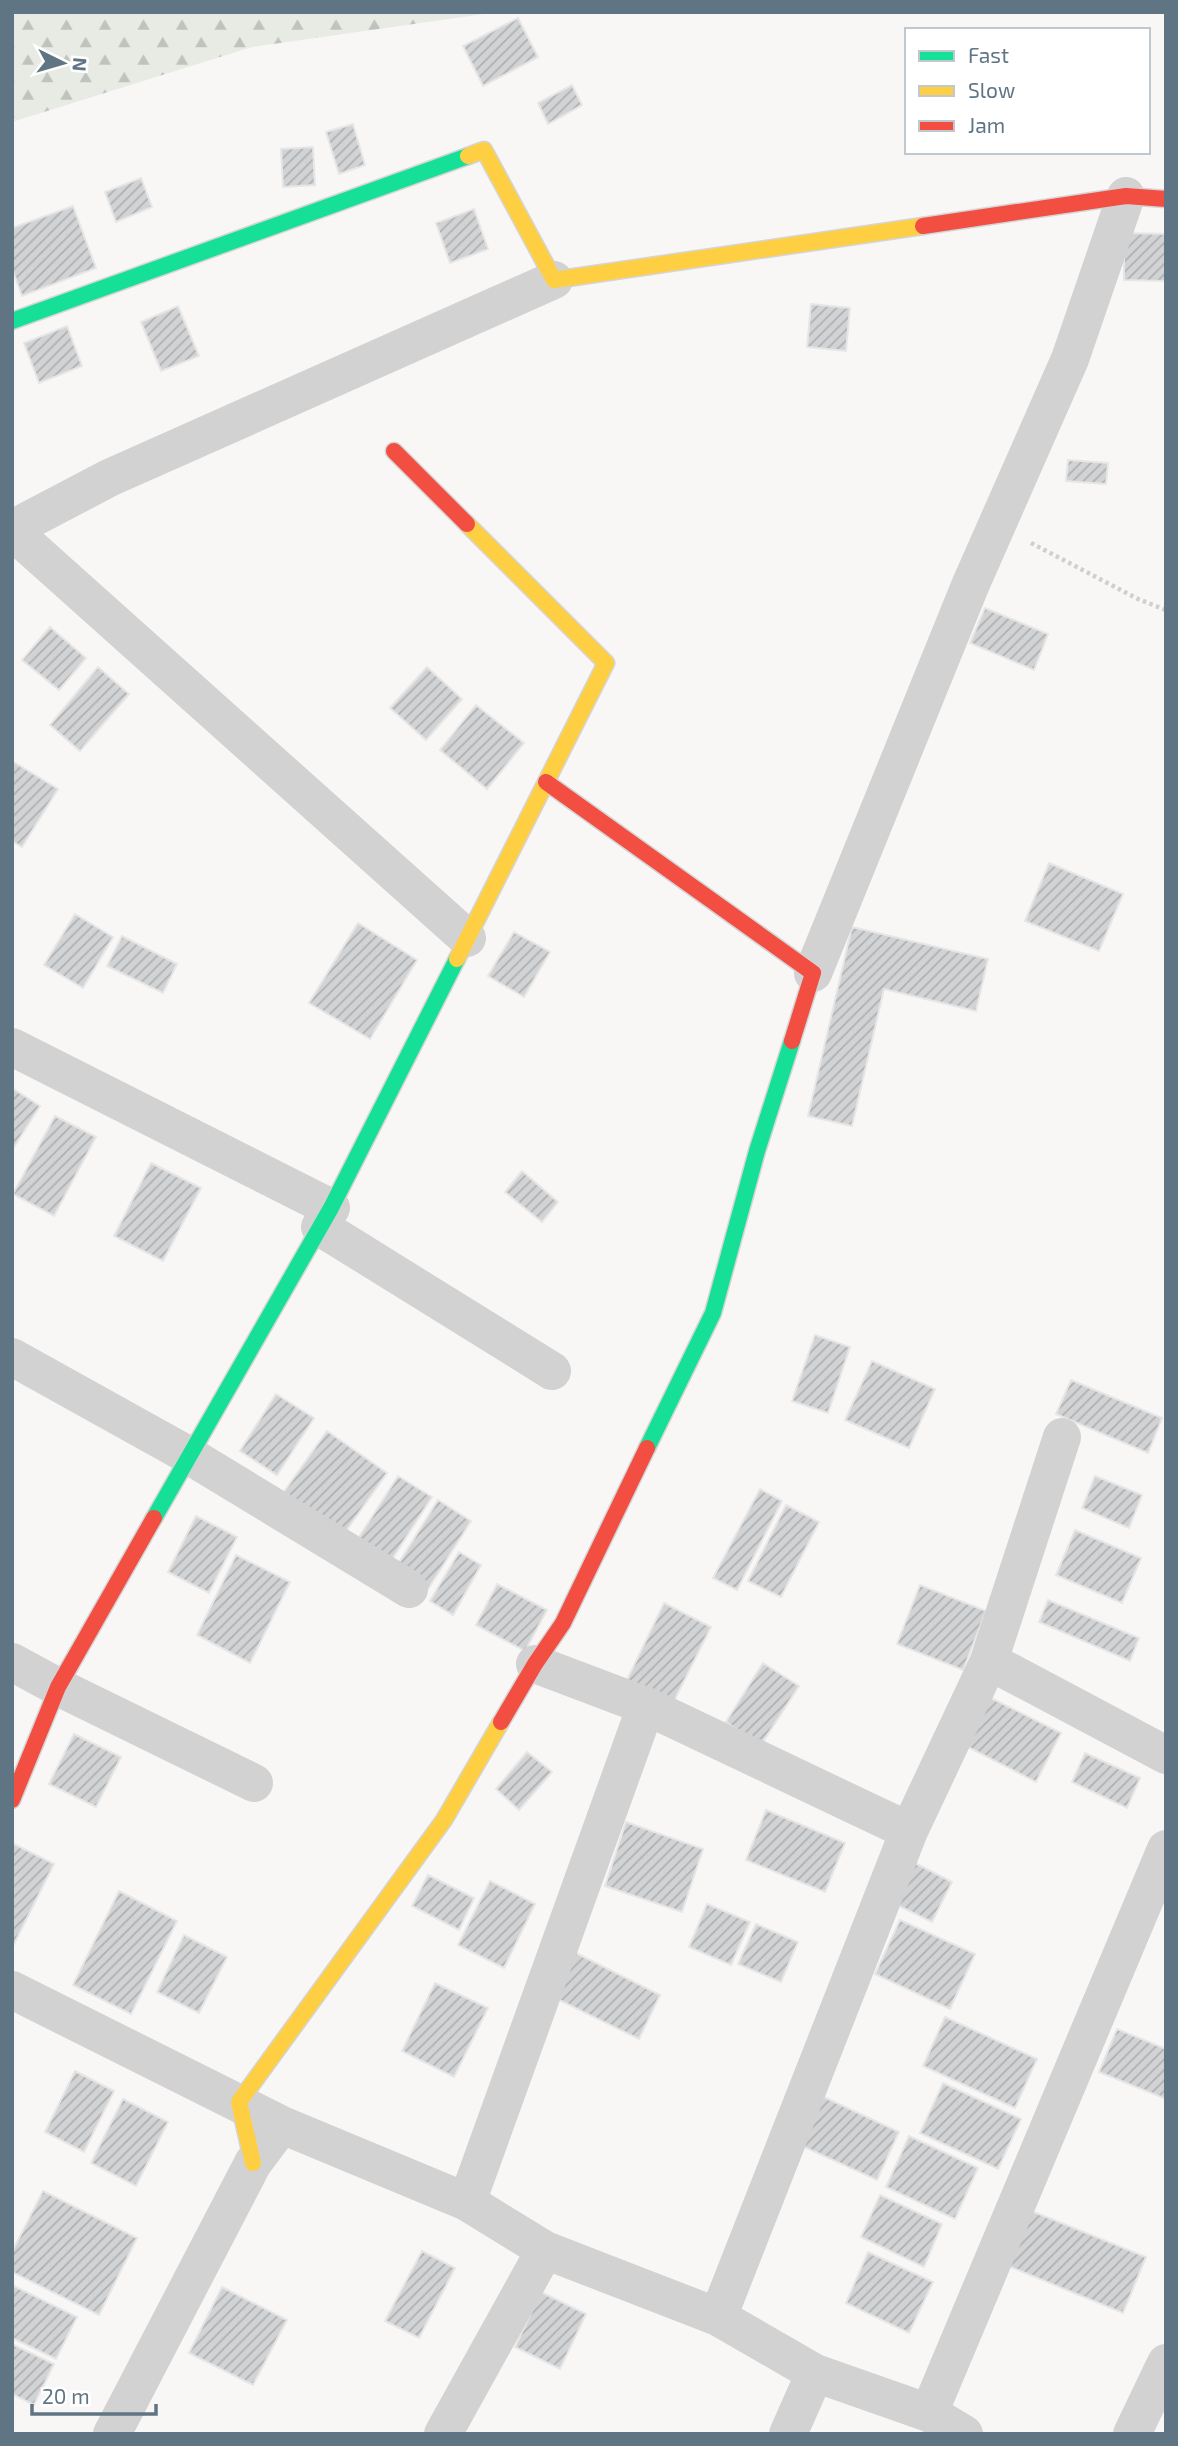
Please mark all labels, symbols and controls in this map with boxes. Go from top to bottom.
north arrow [28,28,98,98]
legend [905,28,1150,154]
text: Fast [968,42,1009,67]
text: N [68,57,92,72]
text: Slow [968,77,1015,102]
text: Jam [968,112,1005,137]
scale bar [32,2372,156,2416]
text: 20 m [42,2383,90,2408]

